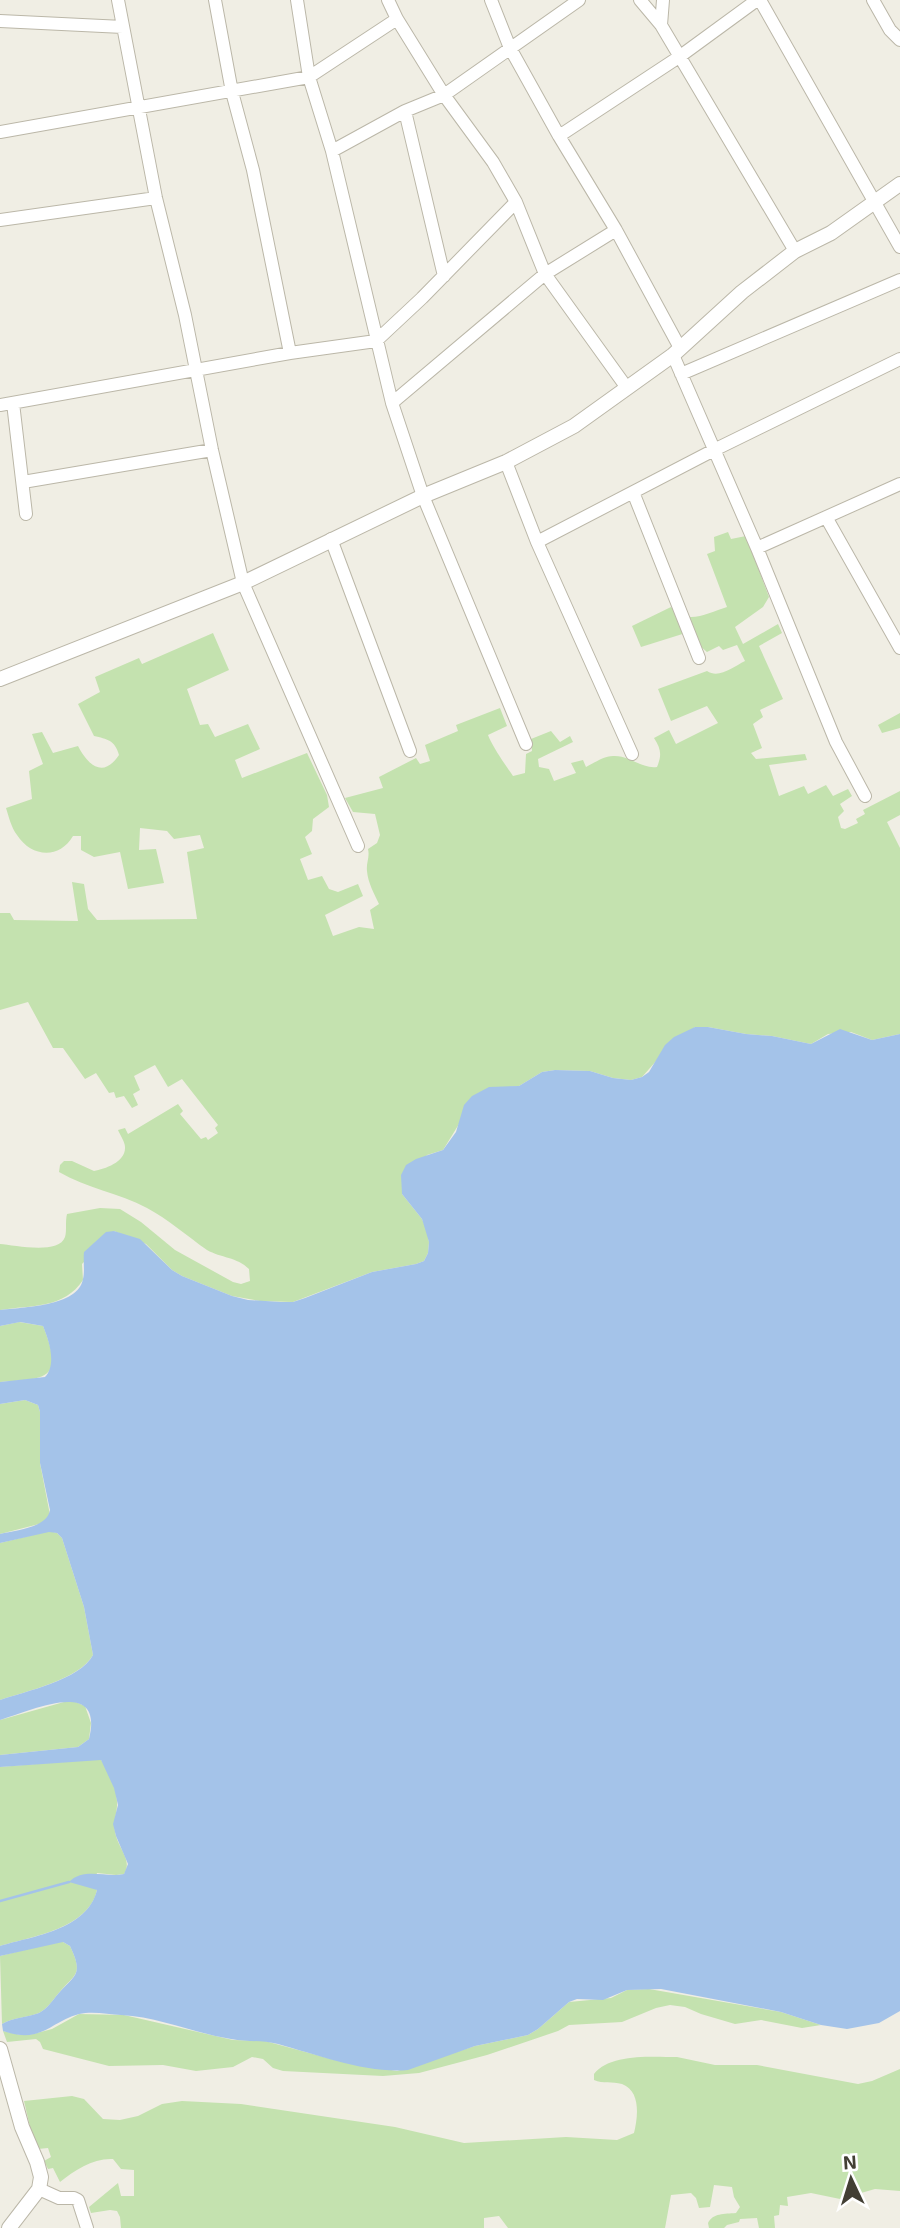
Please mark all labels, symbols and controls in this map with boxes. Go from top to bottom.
north arrow [816,2144,886,2214]
text: N [842,2150,857,2173]

